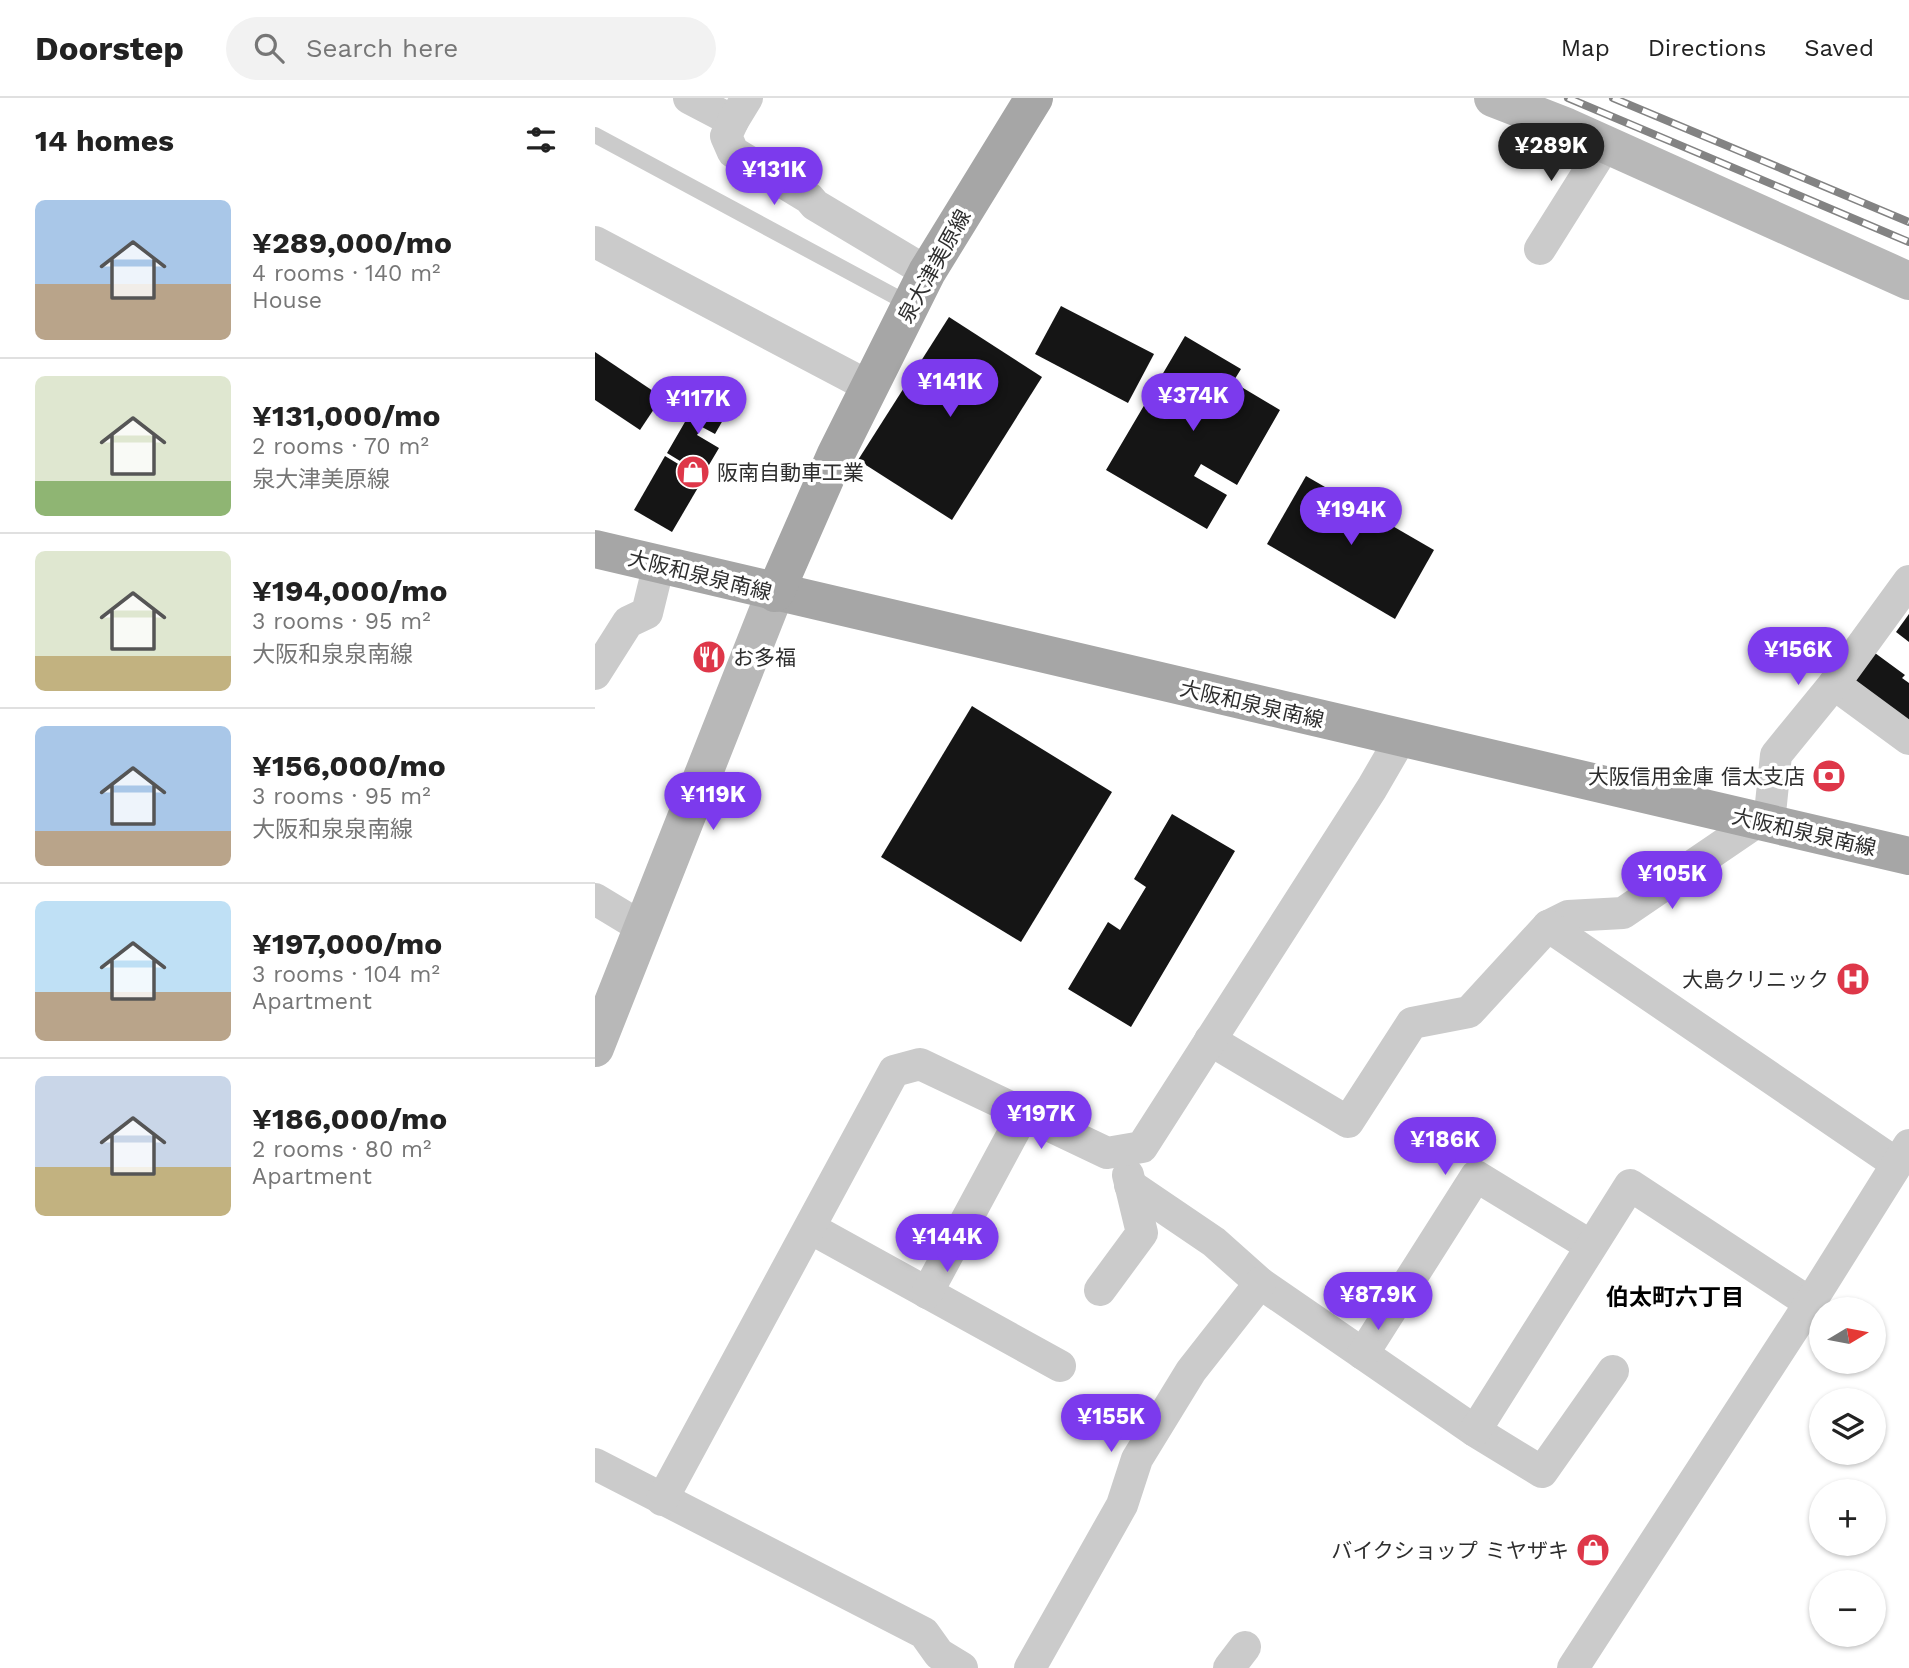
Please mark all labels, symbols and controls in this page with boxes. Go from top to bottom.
search box [226,17,716,80]
text: Doorstep [35,29,184,68]
icon: search [250,29,288,67]
text: Search here [306,33,458,63]
text: Map [1561,34,1610,62]
text: Directions [1648,34,1766,62]
text: Saved [1804,34,1874,62]
icon: filters [522,121,560,159]
text: 14 homes [35,123,174,158]
pin: ¥289K [1502,123,1600,183]
text: ¥289K [1514,132,1588,159]
pin: ¥131K [725,148,823,207]
text: ¥131K [742,156,806,183]
street label: 泉大津美原線 [893,205,975,327]
text: ¥289,000/mo [252,225,452,260]
icon: home [91,228,175,312]
text: 4 rooms · 140 m² [252,260,440,287]
text: House [252,287,322,314]
pin: ¥141K [901,360,999,419]
text: ¥141K [917,368,983,395]
pin: ¥374K [1144,374,1242,433]
pin: ¥117K [649,376,747,436]
text: ¥374K [1157,382,1229,409]
text: ¥117K [665,385,731,412]
text: ¥131,000/mo [252,398,441,433]
icon: home [91,404,175,488]
text: 2 rooms · 70 m² [252,433,429,460]
shop icon: 阪南自動車工業 [674,453,712,491]
place label: 阪南自動車工業 [717,460,864,485]
text: 泉大津美原線 [252,466,390,493]
pin: ¥194K [1302,488,1400,547]
text: ¥194K [1316,496,1386,523]
street label: 大阪和泉泉南線 [626,545,774,605]
text: ¥194,000/mo [252,573,448,608]
icon: home [91,579,175,663]
text: 3 rooms · 95 m² [252,608,431,635]
pin: ¥156K [1749,628,1847,687]
text: ¥156K [1764,636,1832,663]
restaurant icon: お多福 [690,638,728,676]
text: 大阪和泉泉南線 [252,641,413,668]
place label: お多福 [733,645,796,670]
street label: 大阪和泉泉南線 [1178,675,1326,733]
text: ¥156,000/mo [252,748,446,783]
icon: home [91,754,175,838]
bank icon: 大阪信用金庫 信太支店 [1810,757,1848,795]
place label: 大阪信用金庫 信太支店 [1588,764,1805,789]
pin: ¥119K [664,772,762,832]
text: ¥119K [680,781,746,808]
text: 3 rooms · 95 m² [252,783,431,810]
street label: 大阪和泉泉南線 [1730,803,1878,861]
text: 大阪和泉泉南線 [252,816,413,843]
pin: ¥105K [1623,852,1721,911]
text: ¥105K [1637,860,1707,887]
text: ¥197,000/mo [252,926,442,961]
icon: home [91,929,175,1013]
hospital icon: 大島クリニック [1834,960,1872,998]
text: 3 rooms · 104 m² [252,961,440,988]
place label: 大島クリニック [1682,967,1829,992]
text: Apartment [252,988,372,1015]
pin: ¥197K [992,1091,1090,1151]
text: ¥197K [1007,1100,1075,1127]
text: ¥186,000/mo [252,1101,447,1136]
icon: home [91,1104,175,1188]
pin: ¥186K [1396,1118,1494,1177]
text: ¥186K [1410,1126,1480,1153]
text: 2 rooms · 80 m² [252,1136,431,1163]
text: Apartment [252,1163,372,1190]
pin: ¥144K [898,1214,996,1274]
text: ¥144K [912,1223,982,1250]
pin: ¥87.9K [1321,1272,1435,1332]
text: ¥87.9K [1340,1281,1416,1308]
district label: 伯太町六丁目 [1606,1284,1744,1311]
north arrow [1809,1297,1887,1374]
map controls [1809,1297,1886,1647]
button: layers [1809,1388,1886,1465]
pin: ¥155K [1062,1394,1160,1454]
text: ¥155K [1077,1403,1145,1430]
button: + [1809,1479,1886,1556]
shop icon: バイクショップ ミヤザキ [1574,1531,1612,1569]
place label: バイクショップ ミヤザキ [1331,1538,1569,1563]
button: − [1809,1570,1886,1647]

